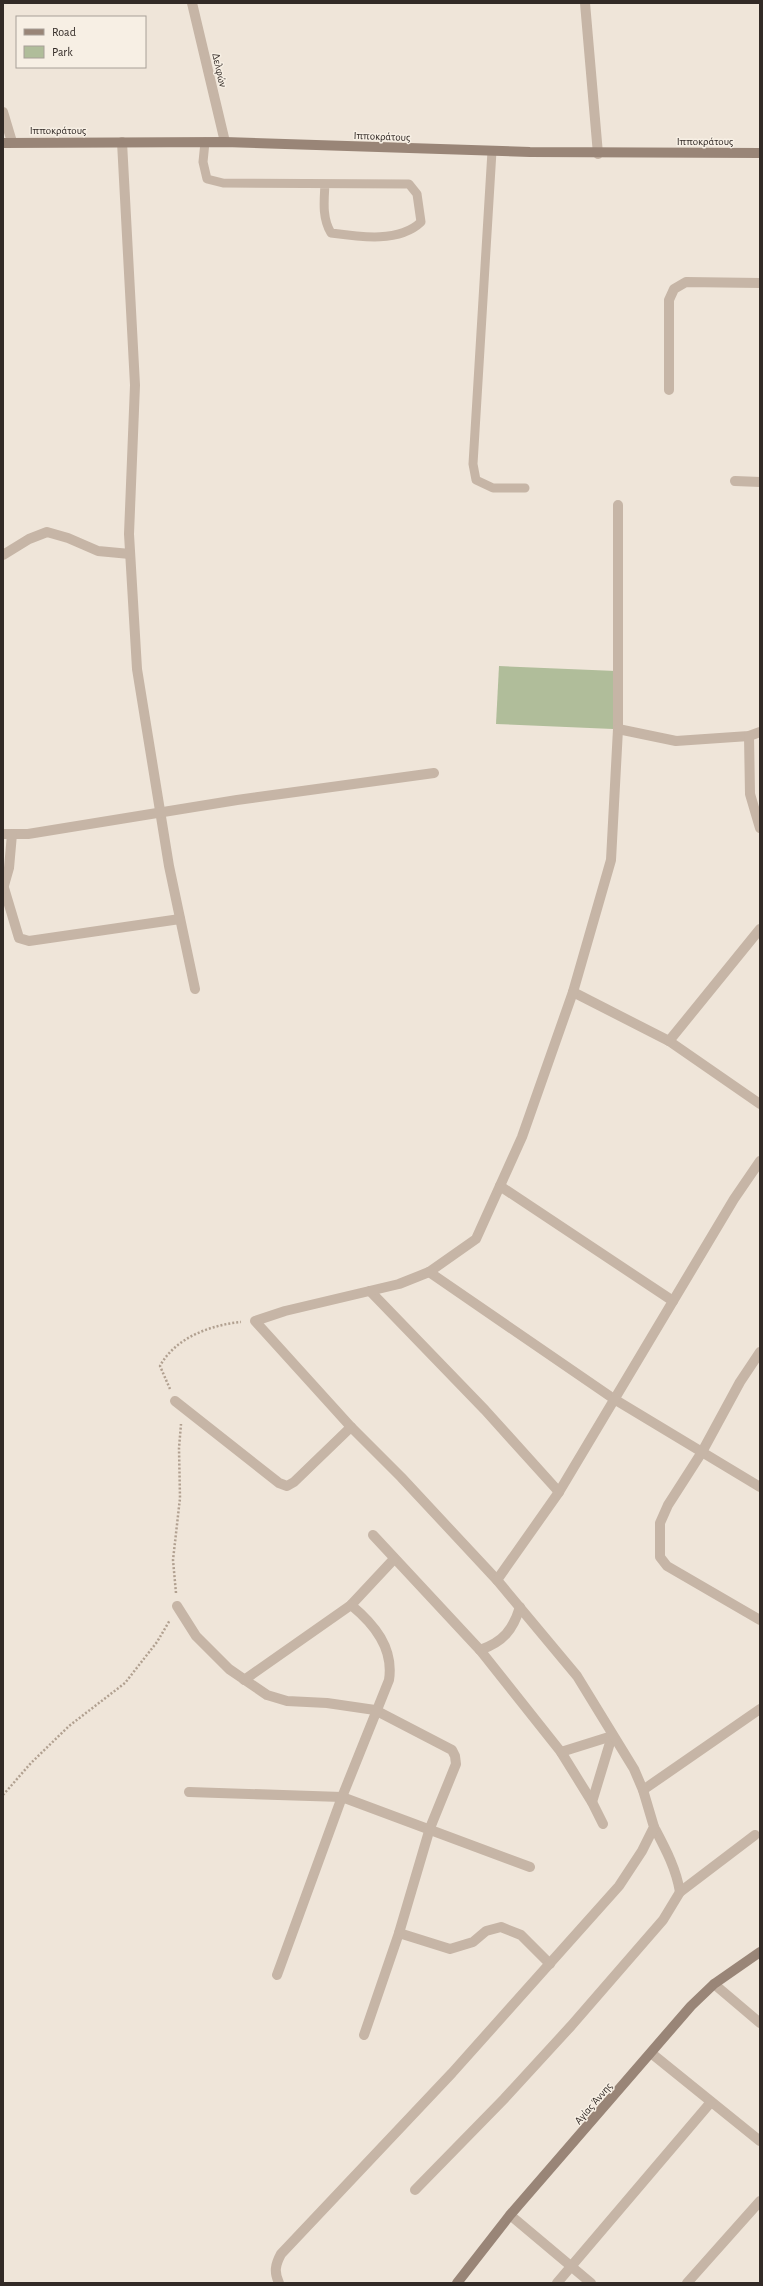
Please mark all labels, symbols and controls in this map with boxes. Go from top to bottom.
legend [16,16,146,68]
text: Road [52,26,76,38]
text: Park [52,46,73,58]
street label: Δελφών [210,52,229,89]
street label: Ιπποκράτους [30,125,86,136]
street label: Ιπποκράτους [353,130,410,143]
street label: Ιπποκράτους [677,136,733,147]
street label: Αγίας Άννης [572,2080,614,2126]

